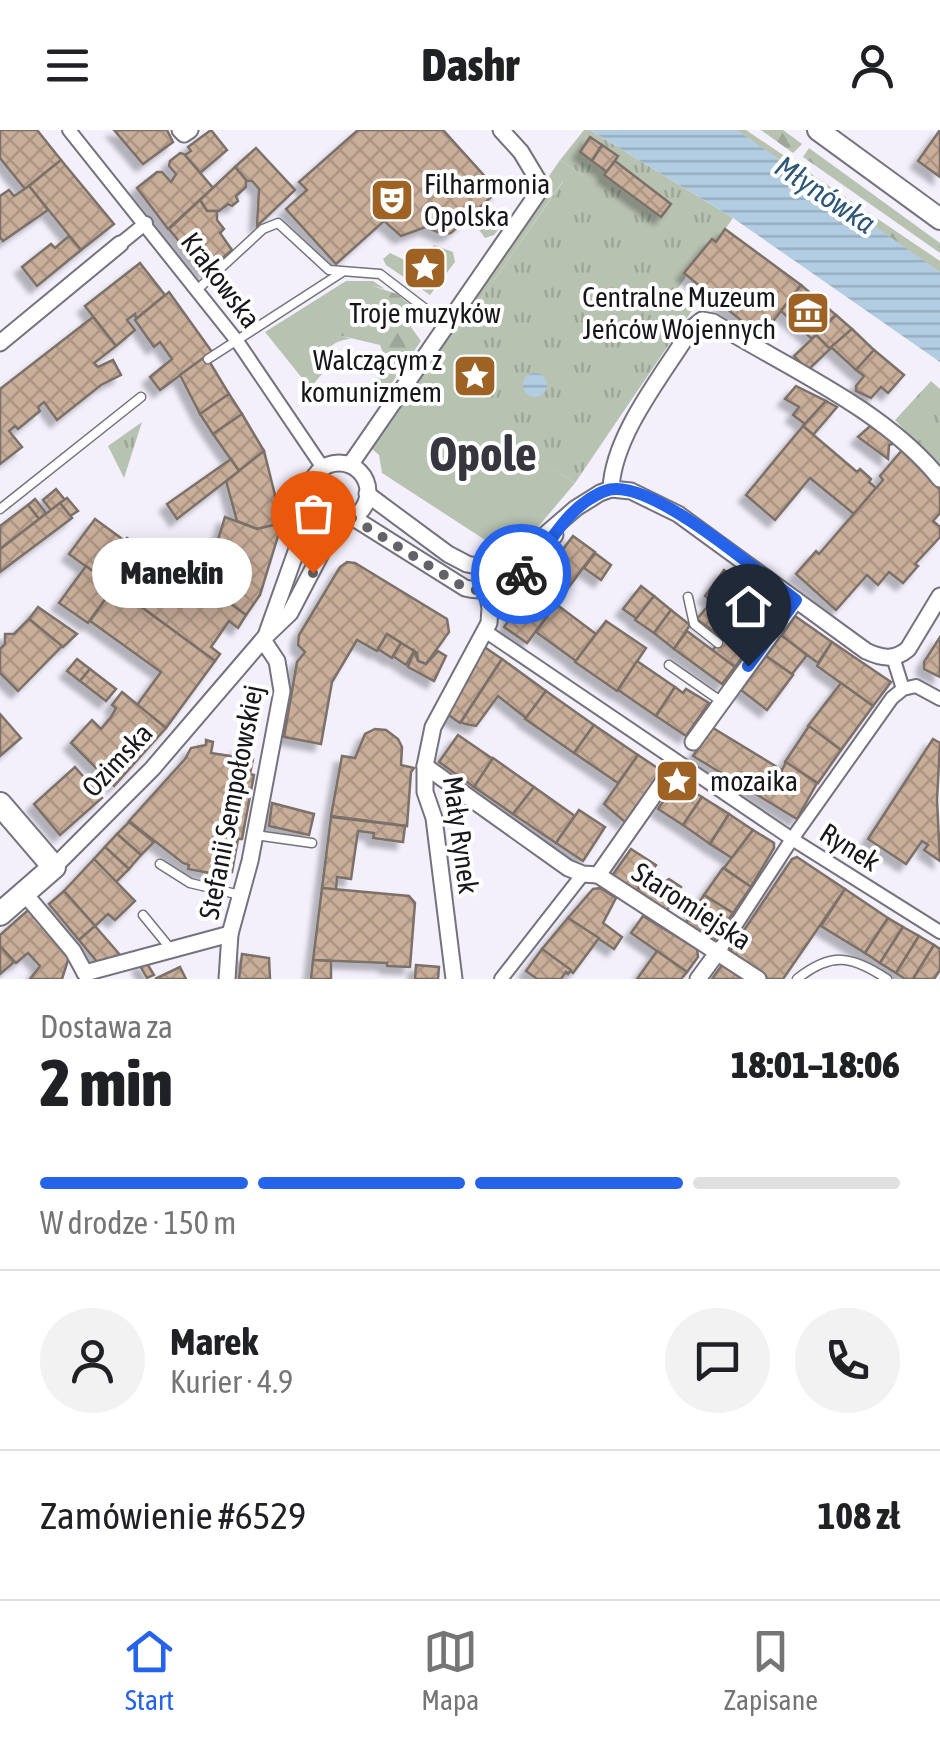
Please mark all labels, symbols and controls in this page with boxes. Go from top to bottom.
icon: menu [40,38,95,93]
icon: person [845,38,900,93]
text: Dashr [421,39,519,91]
water label: Młynówka [769,149,882,240]
place label: Filharmonia Opolska [424,168,550,232]
theatre icon: Filharmonia Opolska [369,177,415,223]
street label: Krakowska [175,226,267,334]
place icon: Troje muzyków [402,245,448,291]
place label: Centralne Muzeum Jeńców Wojennych [582,281,776,345]
museum icon: Centralne Muzeum Jeńców Wojennych [785,290,831,336]
place label: Troje muzyków [349,297,501,329]
place label: Walczącym z komunizmem [300,344,442,408]
place icon: Walczącym z komunizmem [452,353,498,399]
district label: Opole [429,426,537,481]
pin [271,471,356,574]
icon: bag [286,486,341,541]
courier [471,524,571,624]
callout: Manekin [93,538,253,608]
icon: bike [494,547,549,602]
text: Manekin [120,554,224,591]
pin [706,564,791,667]
icon: home [721,579,776,634]
street label: Stefanii Sempołowskiej [193,682,269,922]
street label: Ozimska [75,717,159,803]
place icon: mozaika [654,758,700,804]
place label: mozaika [710,765,798,797]
street label: Mały Rynek [437,774,485,896]
street label: Rynek [814,816,886,878]
street label: Staromiejska [627,856,757,956]
text: Dostawa za [40,1008,173,1045]
text: 18:01–18:06 [731,1043,900,1086]
text: 2 min [40,1045,173,1120]
text: W drodze · 150 m [40,1204,236,1241]
button: person [40,1308,145,1413]
button: chat [665,1308,770,1413]
button: phone [795,1308,900,1413]
text: Marek [170,1320,258,1363]
text: Kurier · 4.9 [170,1363,293,1400]
text: Zamówienie #6529 [40,1494,306,1537]
text: 108 zł [817,1494,900,1537]
tab: Start [122,1624,177,1716]
tab: Mapa [421,1624,479,1716]
tab: Zapisane [723,1624,818,1716]

